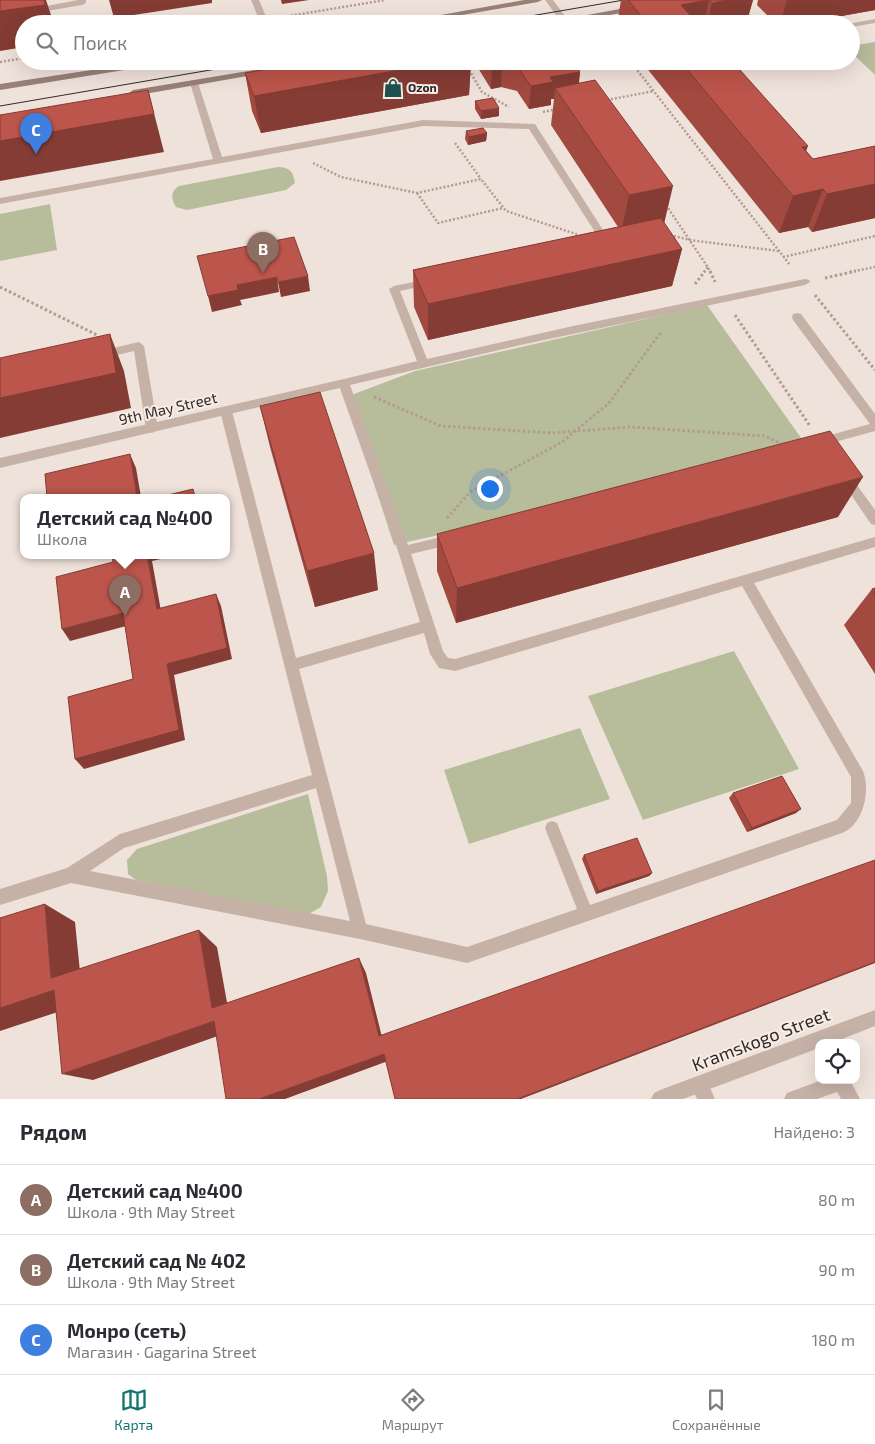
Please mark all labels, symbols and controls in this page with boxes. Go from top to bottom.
search box [15,15,860,70]
icon: search [33,29,61,57]
text: Поиск [73,31,127,54]
shop icon: Ozon [382,77,404,99]
place label: Ozon [408,80,437,94]
pin: C [20,113,52,154]
pin: B [247,232,279,273]
street label: 9th May Street [117,388,219,428]
your location [477,476,503,502]
popup [20,494,230,559]
text: Детский сад №400 [37,506,213,529]
text: Школа [37,529,87,548]
pin: A [109,575,141,616]
street label: Kramskogo Street [689,1003,833,1075]
map controls [815,1039,860,1084]
button: locate [815,1039,860,1084]
text: Рядом [20,1119,87,1144]
text: Найдено: 3 [773,1122,855,1141]
text: Детский сад №400 [67,1179,243,1202]
text: A [31,1190,41,1209]
text: 80 m [818,1190,855,1209]
text: Школа · 9th May Street [67,1202,235,1221]
text: Детский сад № 402 [67,1249,246,1272]
text: B [31,1260,41,1279]
text: 90 m [819,1260,855,1279]
text: Школа · 9th May Street [67,1272,235,1291]
text: Монро (сеть) [67,1319,186,1342]
text: C [31,1330,41,1349]
text: 180 m [812,1330,855,1349]
text: Магазин · Gagarina Street [67,1342,257,1361]
tab: Карта [114,1386,153,1433]
tab: Маршрут [382,1386,444,1433]
tab: Сохранённые [672,1386,761,1433]

